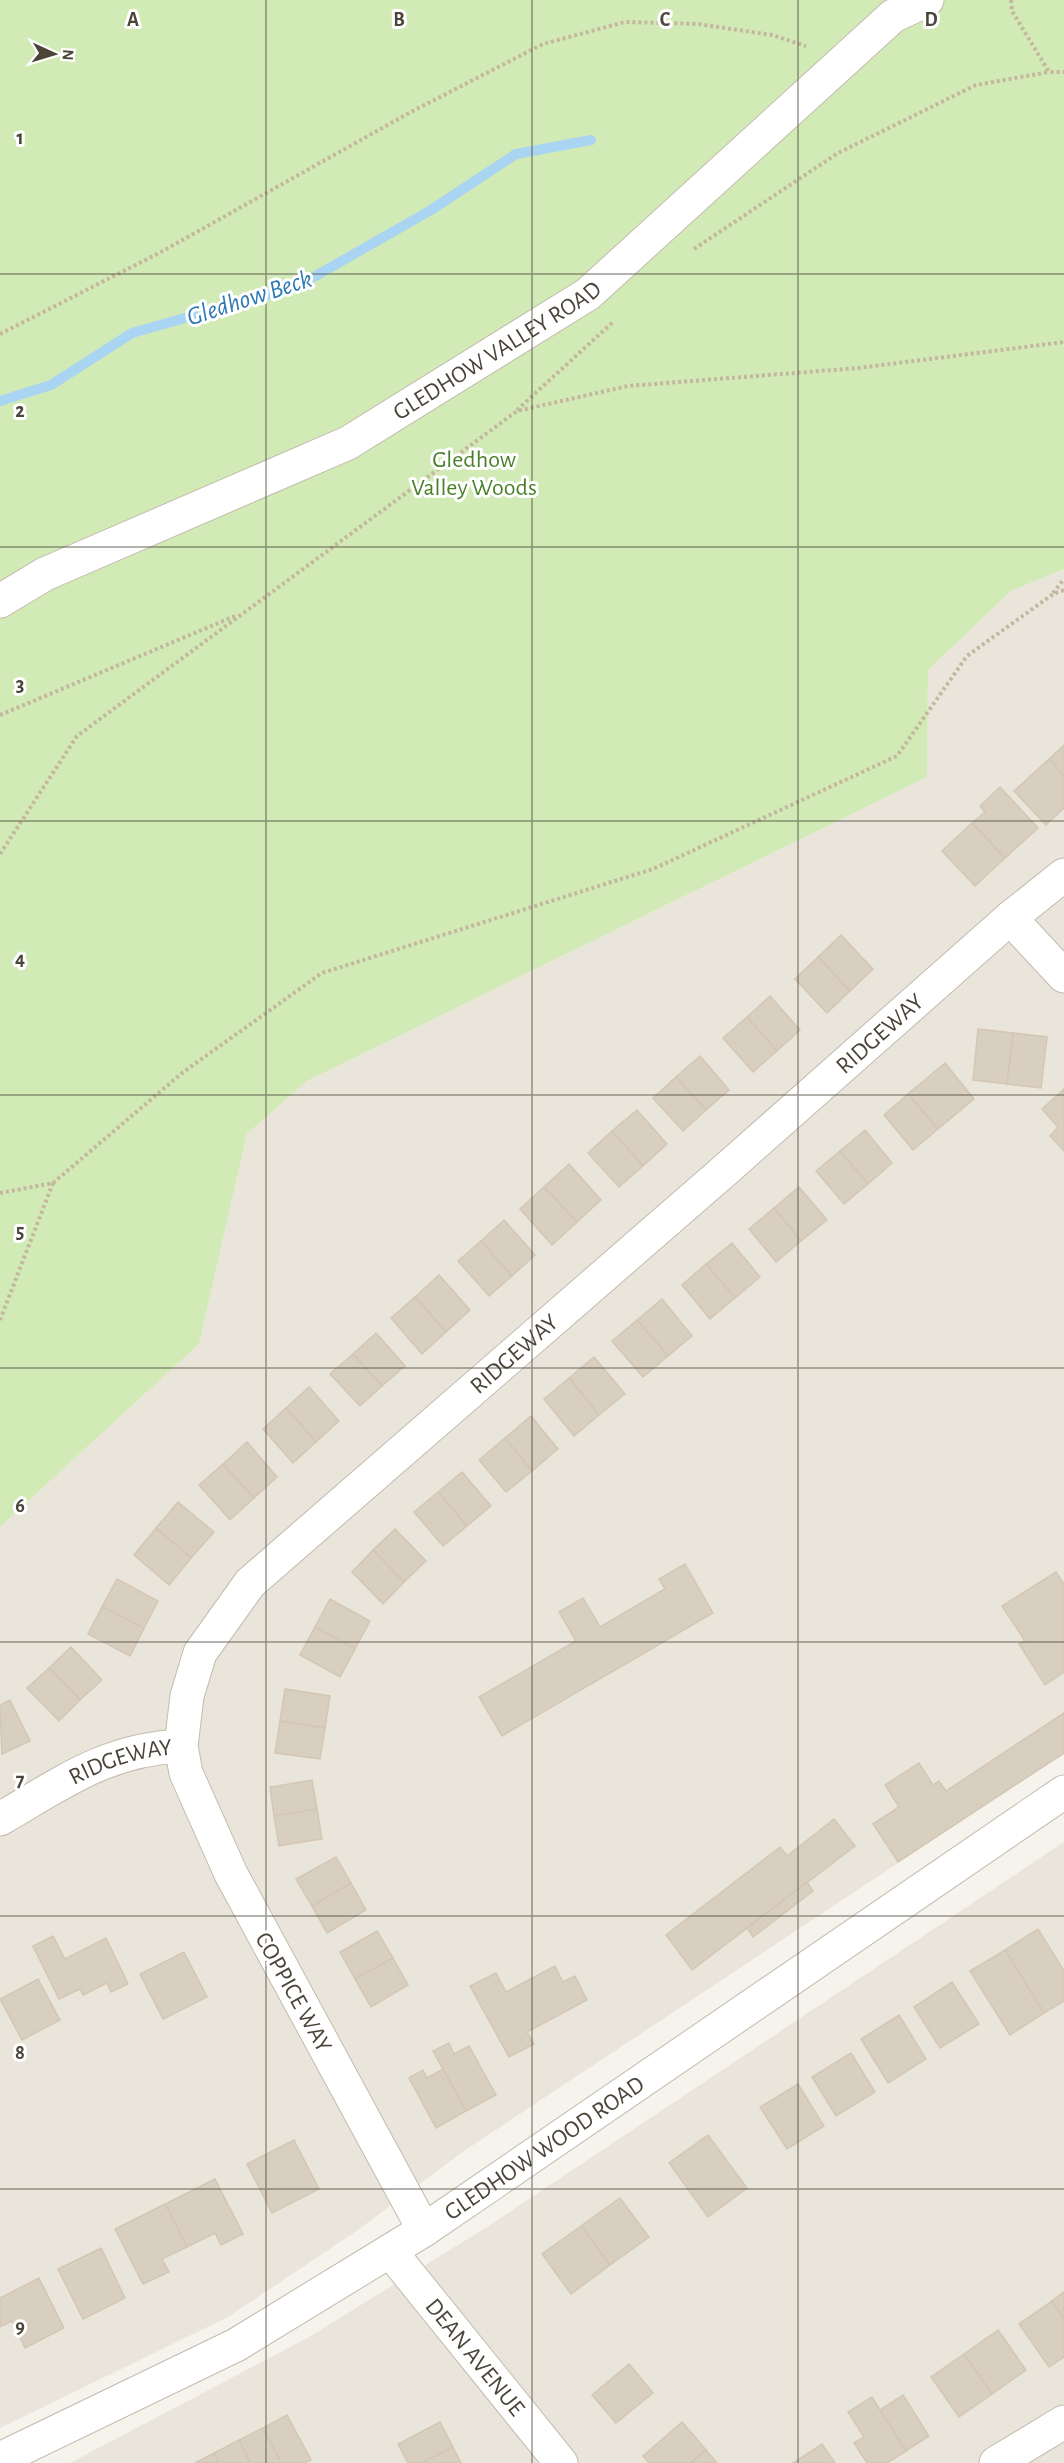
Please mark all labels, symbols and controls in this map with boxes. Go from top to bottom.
text: A [127,10,139,30]
text: B [393,10,405,30]
text: C [660,10,671,30]
text: D [924,10,938,30]
north arrow [24,24,84,84]
text: N [60,49,76,61]
text: 1 [16,128,24,148]
water label: Gledhow Beck [183,265,315,330]
street label: GLEDHOW VALLEY ROAD [389,277,606,425]
text: 2 [15,401,25,421]
park label: Gledhow Valley Woods [411,448,537,500]
text: 3 [16,675,24,695]
text: 4 [15,949,25,969]
street label: RIDGEWAY [832,989,929,1079]
text: 5 [16,1222,24,1242]
street label: RIDGEWAY [466,1310,563,1399]
text: 6 [15,1496,25,1516]
street label: RIDGEWAY [65,1735,174,1790]
text: 7 [16,1770,25,1790]
street label: COPPICE WAY [250,1929,336,2057]
text: 8 [15,2043,25,2063]
street label: GLEDHOW WOOD ROAD [440,2072,649,2225]
street label: DEAN AVENUE [420,2294,529,2421]
text: 9 [15,2317,25,2337]

